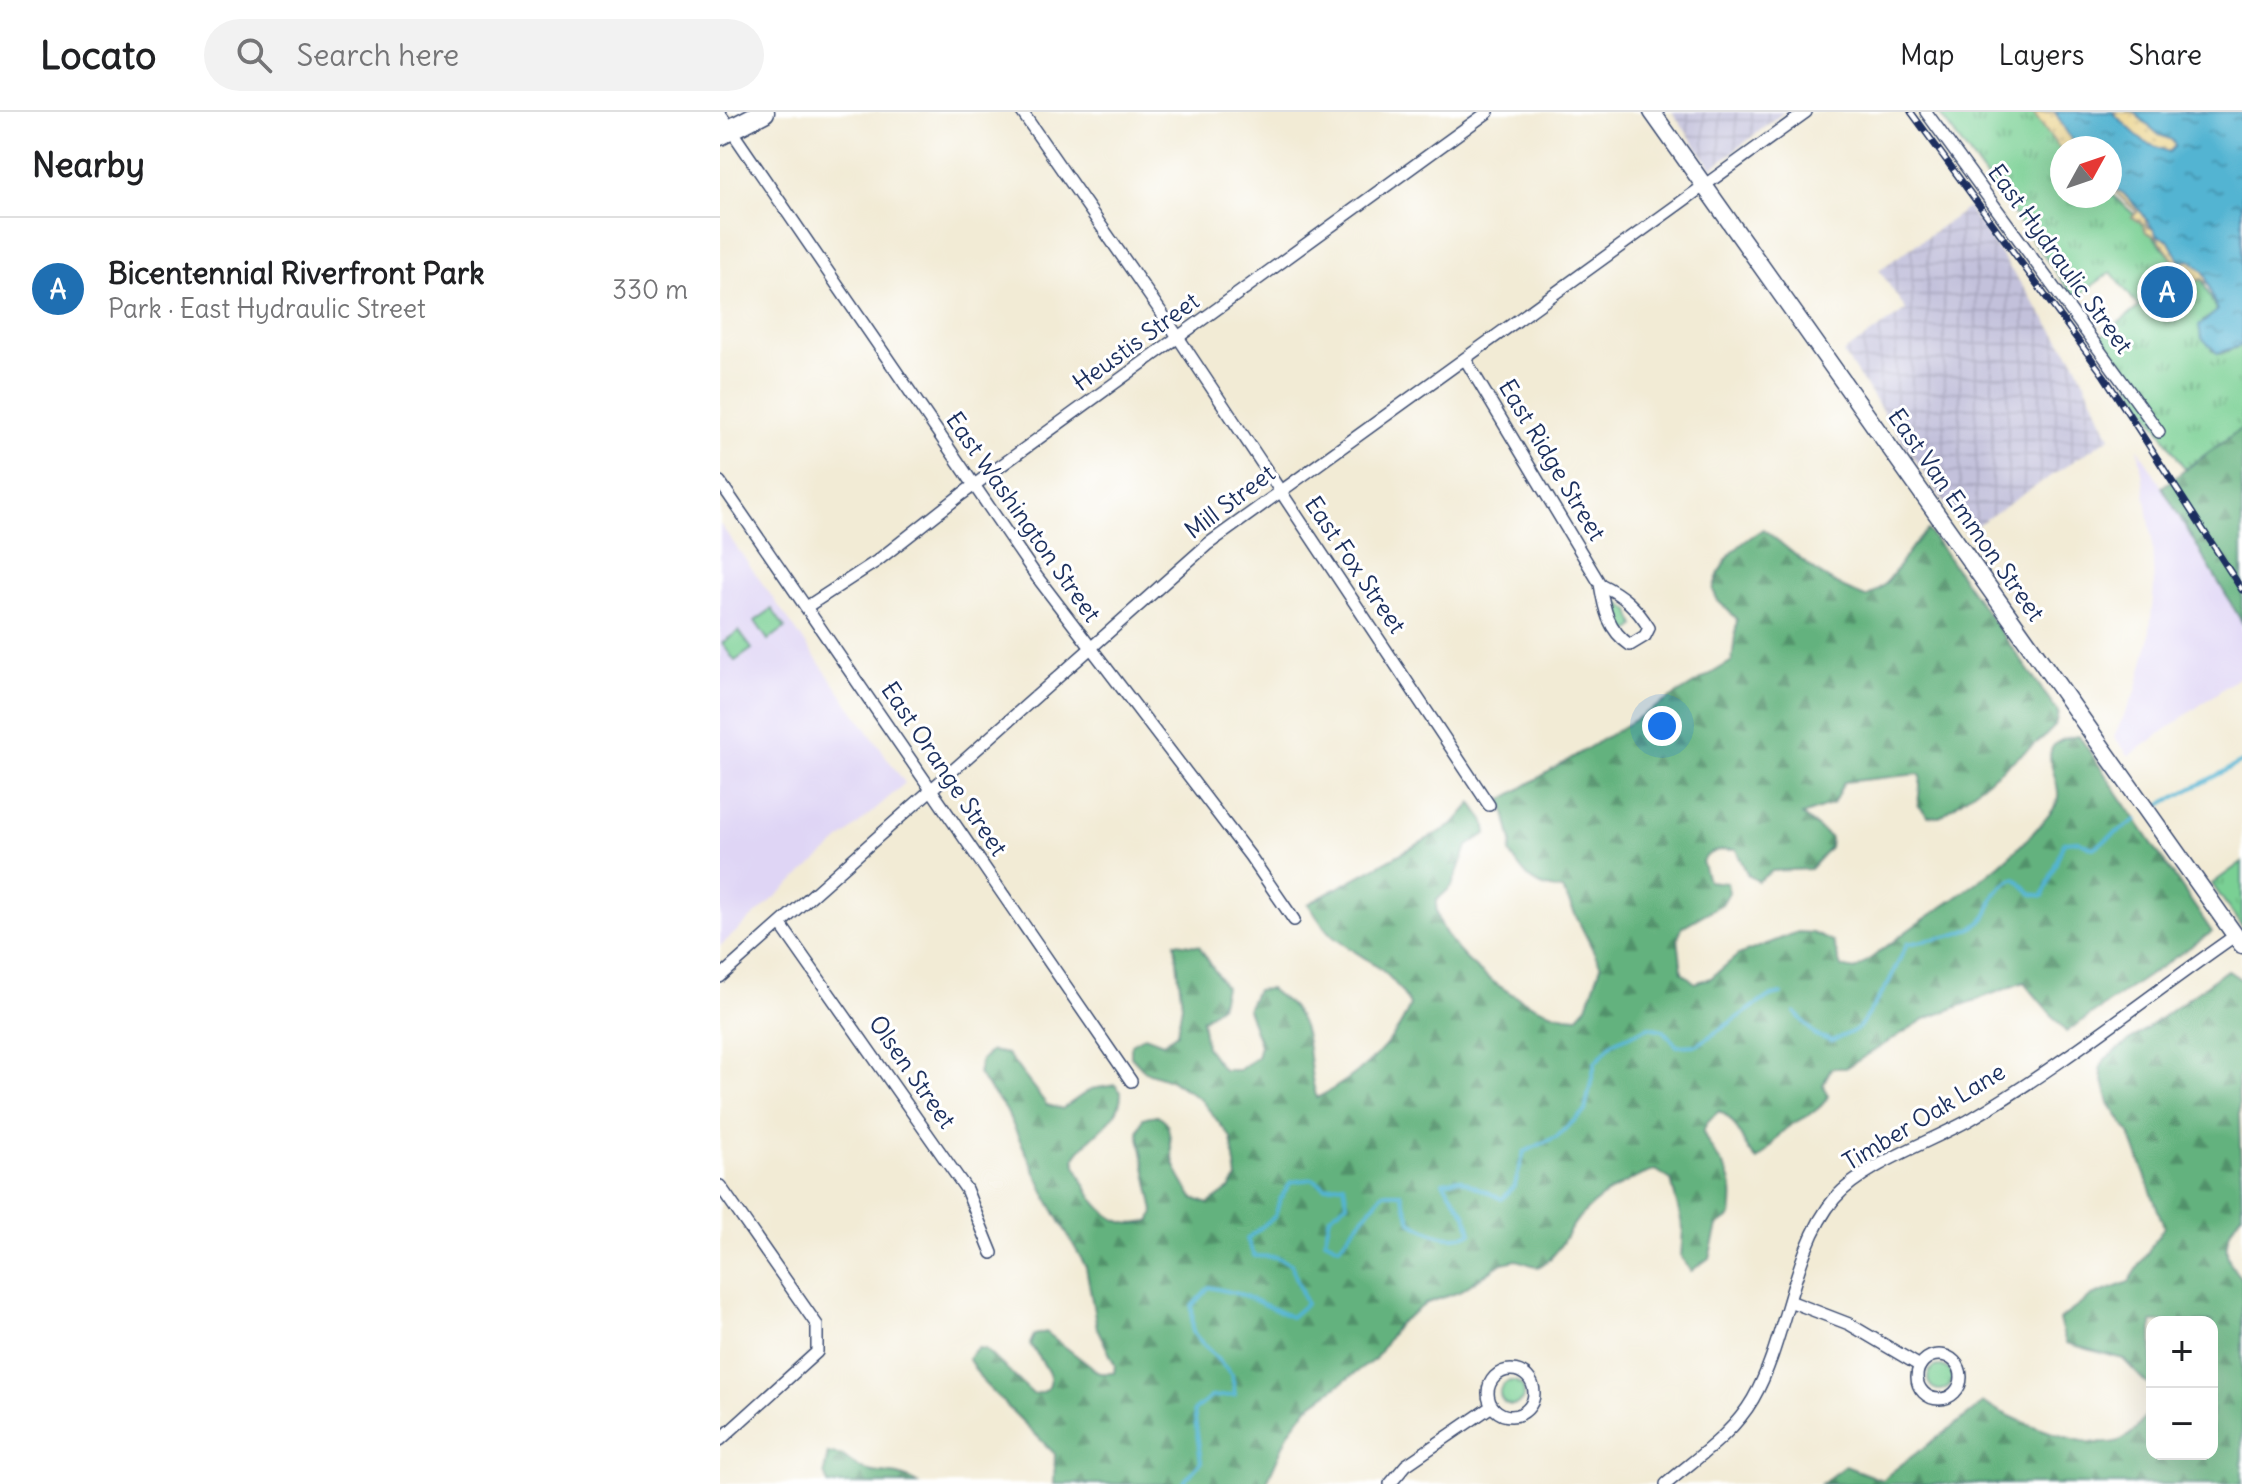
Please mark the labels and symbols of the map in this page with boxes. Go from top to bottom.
north arrow [2050,136,2122,208]
street label: East Hydraulic Street [1982,158,2140,359]
pin: A [2141,262,2193,322]
street label: Heustis Street [1066,285,1205,397]
street label: East Ridge Street [1493,373,1613,546]
street label: East Van Emmon Street [1882,402,2052,627]
street label: East Washington Street [940,406,1108,627]
street label: Mill Street [1178,458,1280,545]
street label: East Fox Street [1299,490,1413,639]
street label: East Orange Street [875,675,1014,861]
your location [1642,706,1682,746]
street label: Olsen Street [863,1009,963,1134]
street label: Timber Oak Lane [1837,1056,2010,1176]

